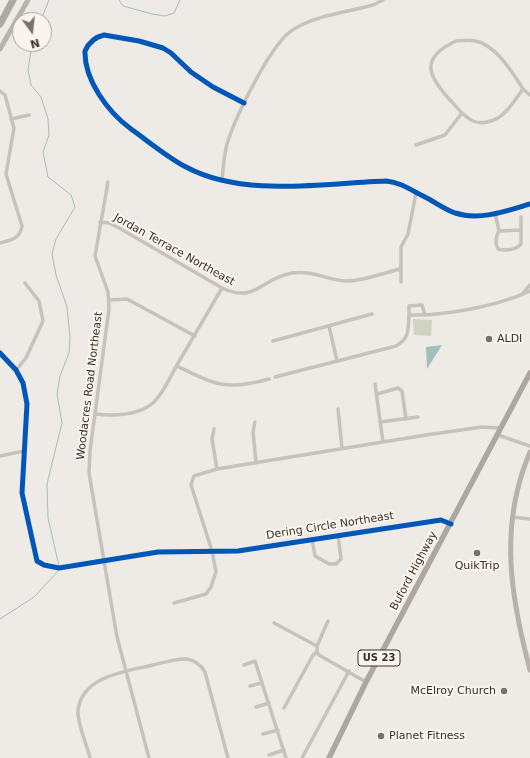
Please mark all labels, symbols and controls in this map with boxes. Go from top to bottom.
north arrow [12,12,52,52]
text: N [29,36,41,51]
street label: Jordan Terrace Northeast [111,211,237,289]
street label: Woodacres Road Northeast [74,311,106,461]
place label: ALDI [497,332,522,346]
marker: ALDI [484,334,494,344]
street label: Dering Circle Northeast [265,509,395,543]
street label: Buford Highway [388,529,440,613]
marker: QuikTrip [472,548,482,558]
place label: QuikTrip [455,559,499,573]
road number: US 23 [358,650,400,666]
place label: McElroy Church [411,684,496,698]
marker: McElroy Church [499,686,509,696]
place label: Planet Fitness [389,729,465,743]
marker: Planet Fitness [376,731,386,741]

